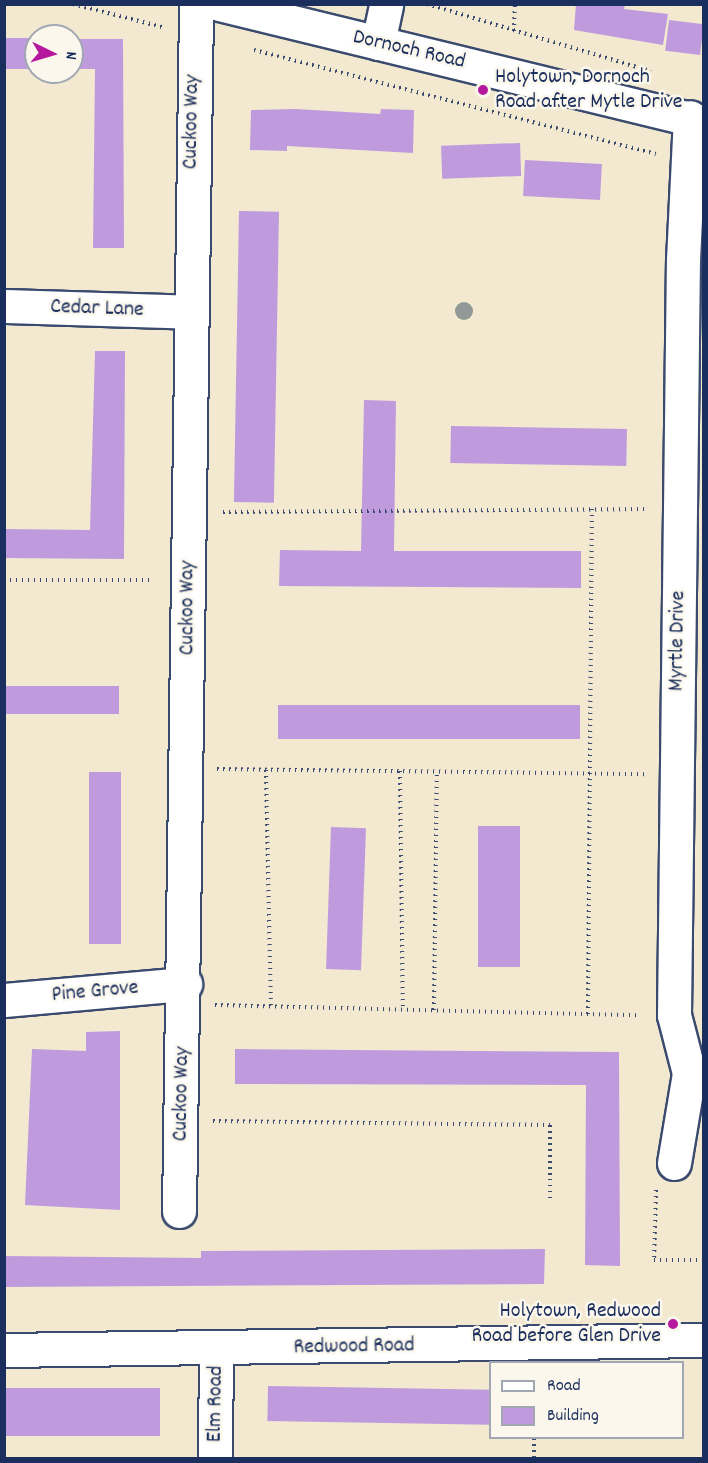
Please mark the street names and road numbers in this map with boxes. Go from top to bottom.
street label: Dornoch Road [350,24,468,76]
street label: Cuckoo Way [178,74,206,170]
street label: Cedar Lane [50,294,144,324]
street label: Cuckoo Way [175,561,201,655]
street label: Myrtle Drive [664,591,692,691]
street label: Pine Grove [51,975,139,1009]
street label: Cuckoo Way [168,1046,196,1142]
street label: Redwood Road [293,1333,415,1361]
street label: Elm Road [202,1366,230,1442]

